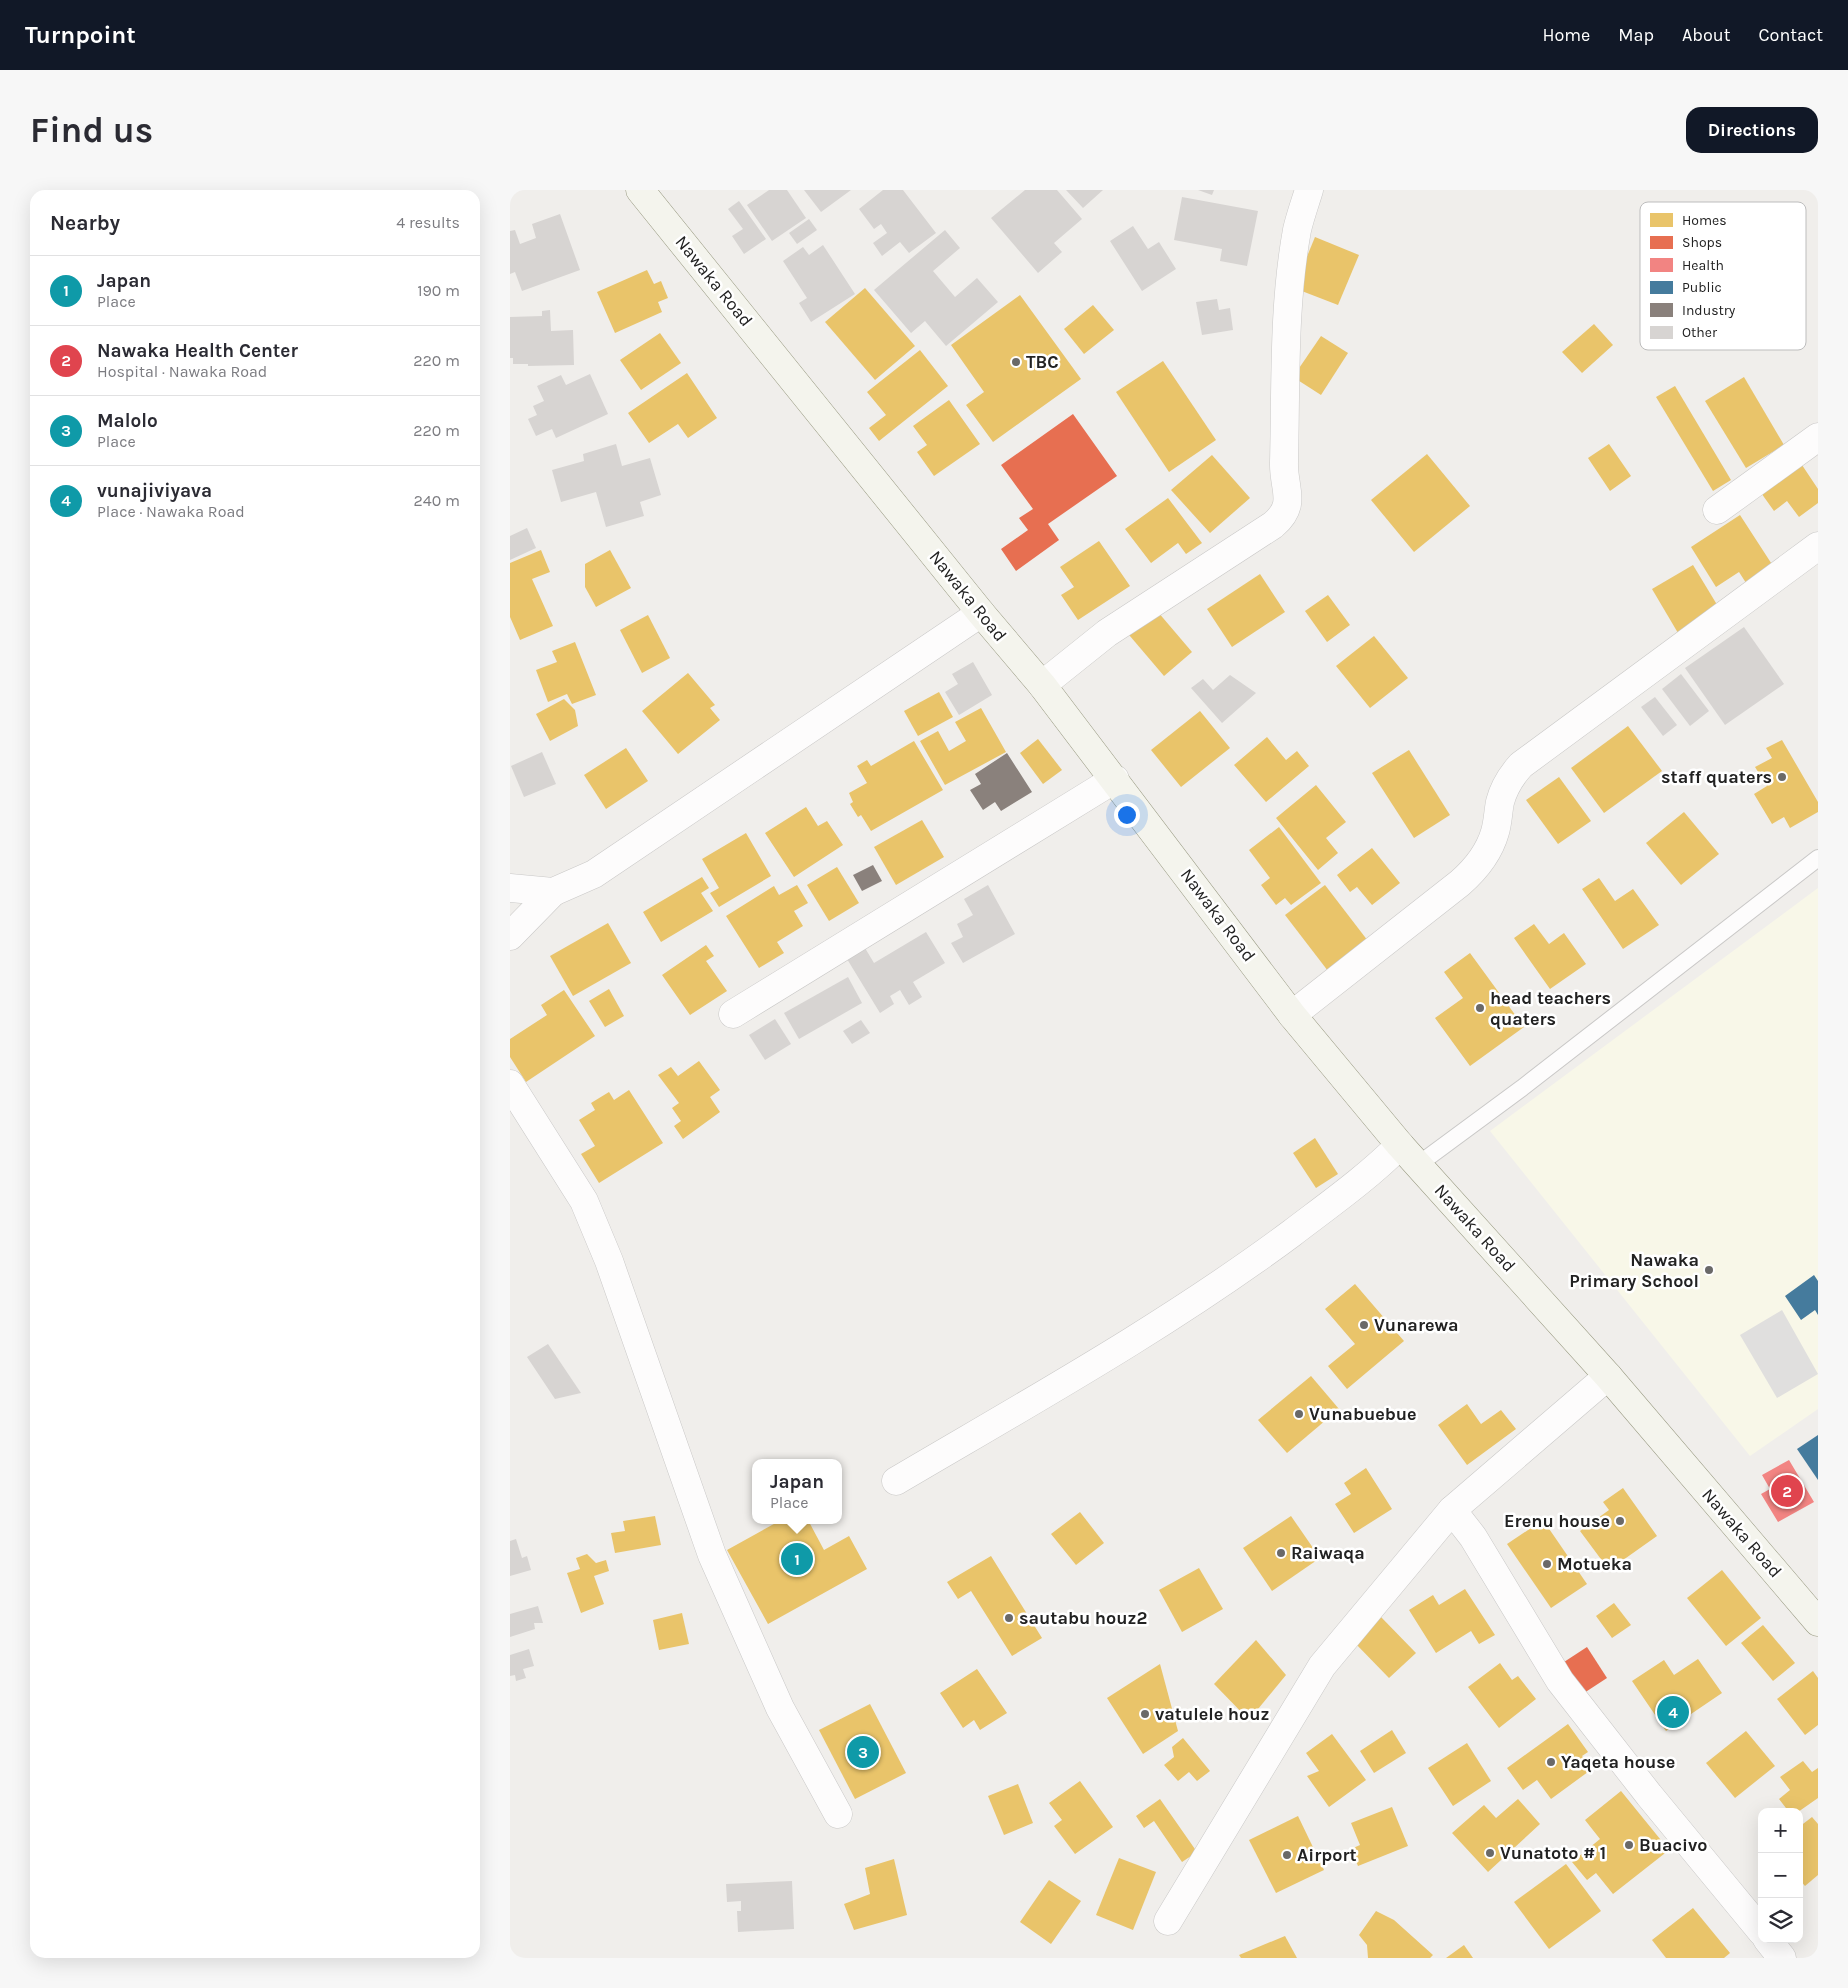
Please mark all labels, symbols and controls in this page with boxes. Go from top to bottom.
text: Turnpoint [25,21,136,49]
text: Home [1542,24,1590,46]
text: Map [1618,24,1654,46]
text: About [1682,24,1731,46]
text: Contact [1759,24,1823,46]
button: Directions [1686,107,1818,153]
text: Find us [30,110,153,151]
legend [1640,202,1806,350]
text: Nearby [50,211,120,235]
text: Homes [1682,212,1727,229]
text: 4 results [396,213,460,232]
street label: Nawaka Road [671,231,757,331]
text: Shops [1682,234,1722,251]
text: Health [1682,257,1724,274]
text: Japan [97,270,151,292]
text: Public [1682,279,1722,296]
text: 1 [63,281,69,300]
text: 190 m [417,281,460,300]
text: Place [97,292,136,311]
text: Industry [1682,302,1736,319]
text: Other [1682,324,1718,341]
text: Nawaka Health Center [97,340,298,362]
text: 2 [61,351,71,370]
text: 220 m [413,351,460,370]
place label: TBC [1026,351,1059,373]
marker: TBC [1010,356,1022,368]
text: Hospital · Nawaka Road [97,362,267,381]
text: Malolo [97,410,158,432]
text: 3 [61,421,71,440]
text: 220 m [413,421,460,440]
text: Place [97,432,136,451]
text: vunajiviyava [97,480,212,502]
text: 4 [61,491,71,510]
text: 240 m [414,491,460,510]
text: Place · Nawaka Road [97,502,245,521]
street label: Nawaka Road [925,546,1011,646]
place label: staff quaters [1661,766,1772,788]
marker: staff quaters [1776,771,1788,783]
your location [1114,802,1140,828]
street label: Nawaka Road [1176,864,1260,966]
place label: head teachers quaters [1490,987,1611,1030]
marker: head teachers quaters [1474,1002,1486,1014]
street label: Nawaka Road [1430,1179,1520,1277]
place label: Nawaka Primary School [1569,1249,1699,1292]
marker: Nawaka Primary School [1703,1264,1715,1276]
place label: Vunarewa [1374,1314,1459,1336]
marker: Vunarewa [1358,1319,1370,1331]
place label: Vunabuebue [1309,1403,1417,1425]
marker: Vunabuebue [1293,1408,1305,1420]
popup [752,1459,842,1524]
text: Japan [770,1471,824,1493]
pin: 2 [1771,1472,1803,1510]
street label: Nawaka Road [1697,1484,1787,1582]
text: Place [770,1493,809,1512]
place label: Erenu house [1504,1510,1610,1532]
marker: Erenu house [1614,1515,1626,1527]
pin: 1 [781,1540,813,1578]
place label: Raiwaqa [1291,1542,1365,1564]
marker: Raiwaqa [1275,1547,1287,1559]
place label: Motueka [1557,1553,1632,1575]
marker: Motueka [1541,1558,1553,1570]
place label: sautabu houz2 [1019,1607,1147,1629]
marker: sautabu houz2 [1003,1612,1015,1624]
pin: 4 [1657,1693,1689,1731]
place label: vatulele houz [1155,1703,1269,1725]
marker: vatulele houz [1139,1708,1151,1720]
pin: 3 [847,1733,879,1771]
place label: Yaqeta house [1561,1751,1675,1773]
marker: Yaqeta house [1545,1756,1557,1768]
map controls [1758,1808,1803,1943]
button: + [1758,1808,1803,1853]
place label: Buacivo [1639,1834,1707,1856]
marker: Buacivo [1623,1839,1635,1851]
place label: Vunatoto # 1 [1500,1842,1606,1864]
place label: Airport [1297,1844,1357,1866]
marker: Vunatoto # 1 [1484,1847,1496,1859]
marker: Airport [1281,1849,1293,1861]
button: − [1758,1853,1803,1898]
button: layers [1758,1898,1803,1943]

